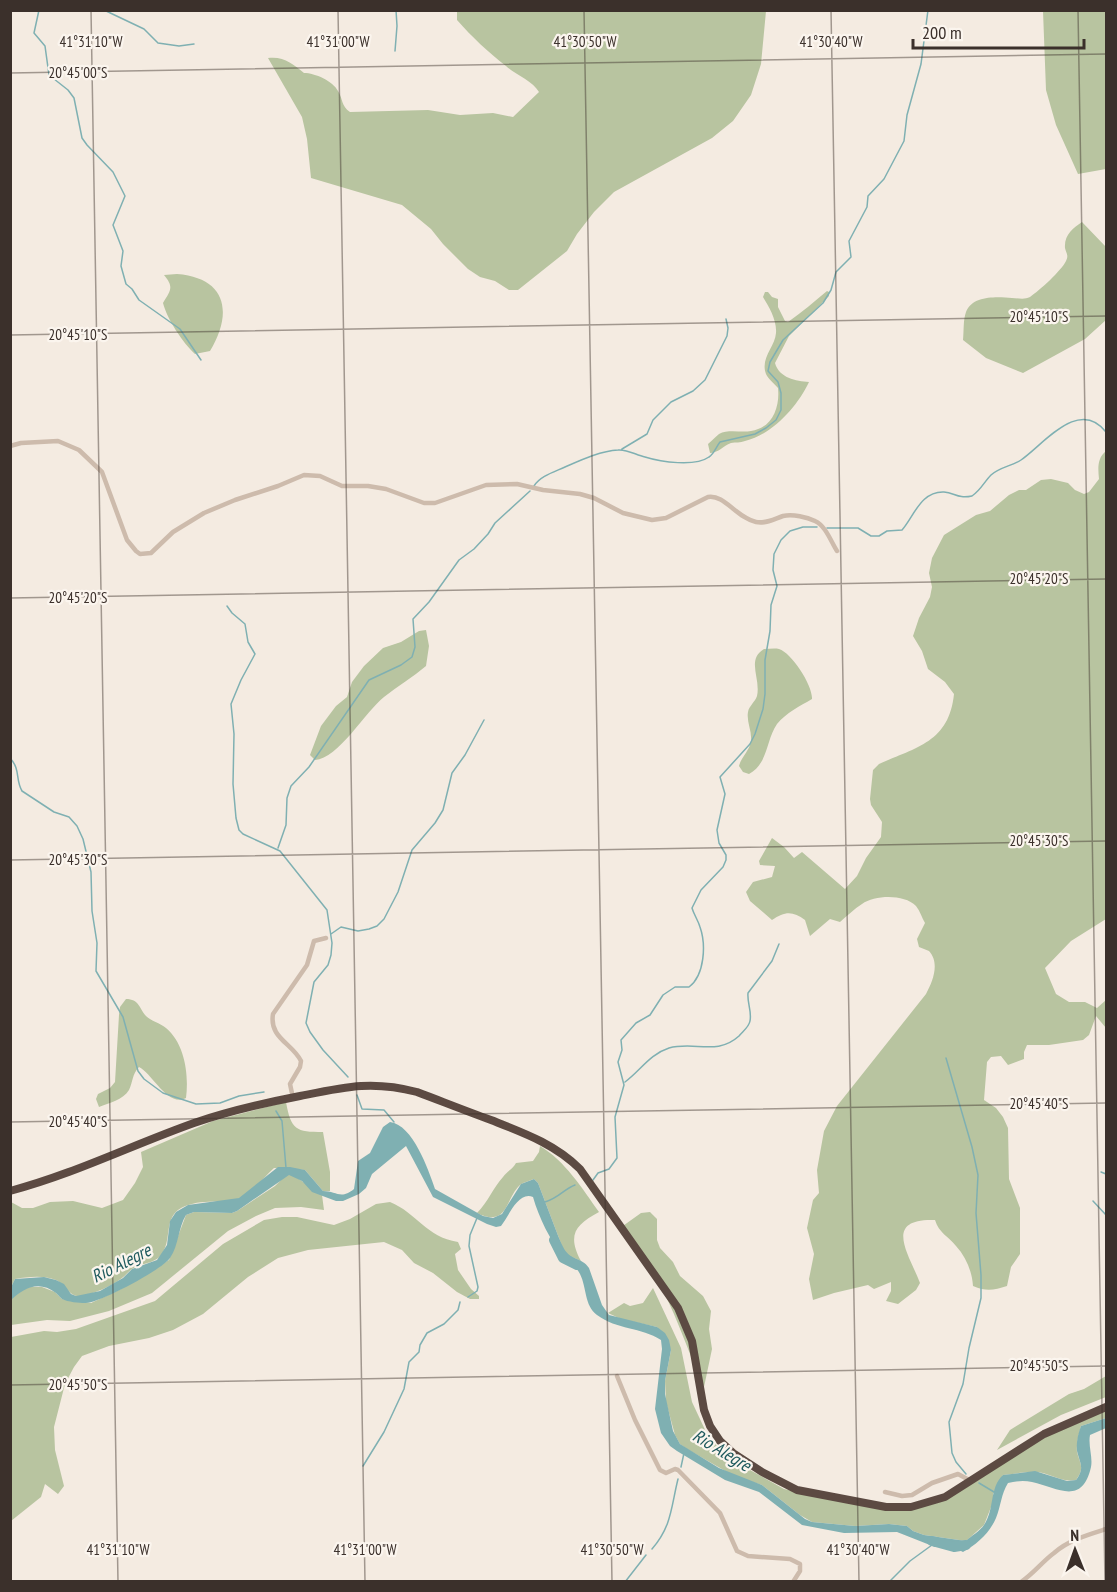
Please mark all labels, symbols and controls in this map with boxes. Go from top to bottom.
scale bar [913,12,1084,50]
text: 200 m [922,21,962,44]
text: 41°31'10"W [59,32,123,51]
text: 41°31'00"W [306,32,370,51]
text: 41°30'50"W [553,32,617,51]
text: 41°30'40"W [799,32,863,51]
text: 20°45'00"S [48,63,108,82]
text: 20°45'10"S [1009,307,1069,326]
text: 20°45'10"S [48,325,108,344]
text: 20°45'20"S [1009,569,1069,588]
text: 20°45'20"S [48,588,108,607]
text: 20°45'30"S [1009,831,1069,850]
text: 20°45'30"S [48,850,108,869]
text: 20°45'40"S [1009,1094,1069,1113]
text: 20°45'40"S [48,1112,108,1131]
water label: Rio Alegre [87,1238,156,1288]
text: 20°45'50"S [1009,1356,1069,1375]
text: 20°45'50"S [48,1375,108,1394]
water label: Rio Alegre [689,1424,757,1477]
north arrow [1045,1520,1105,1580]
text: N [1070,1525,1079,1545]
text: 41°31'10"W [86,1540,150,1559]
text: 41°31'00"W [333,1540,397,1559]
text: 41°30'50"W [580,1540,644,1559]
text: 41°30'40"W [826,1540,890,1559]

